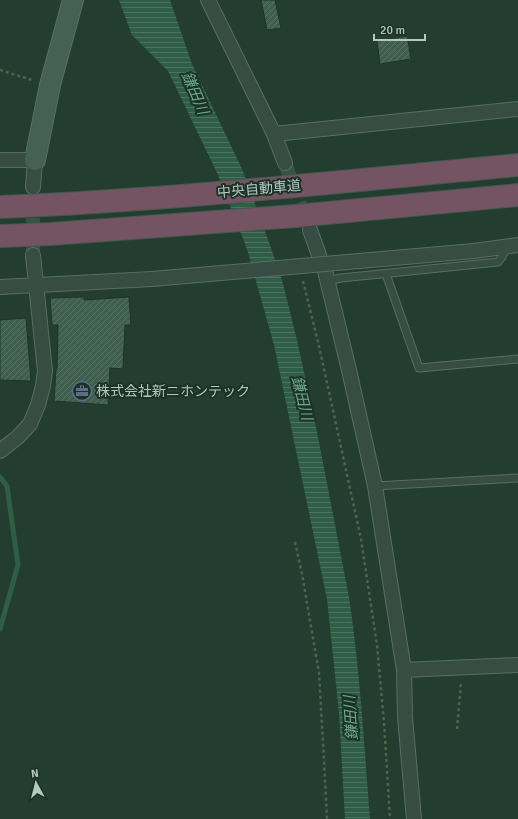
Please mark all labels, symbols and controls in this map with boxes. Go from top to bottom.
scale bar [374,16,425,42]
text: 20 m [380,23,405,38]
water label: 鎌田川 [178,69,213,119]
street label: 中央自動車道 [216,177,302,201]
water label: 鎌田川 [288,374,317,424]
office icon: 株式会社新ニホンテック [71,380,93,402]
place label: 株式会社新ニホンテック [96,383,250,400]
water label: 鎌田川 [340,693,362,741]
north arrow [16,763,56,803]
text: N [30,767,39,780]

